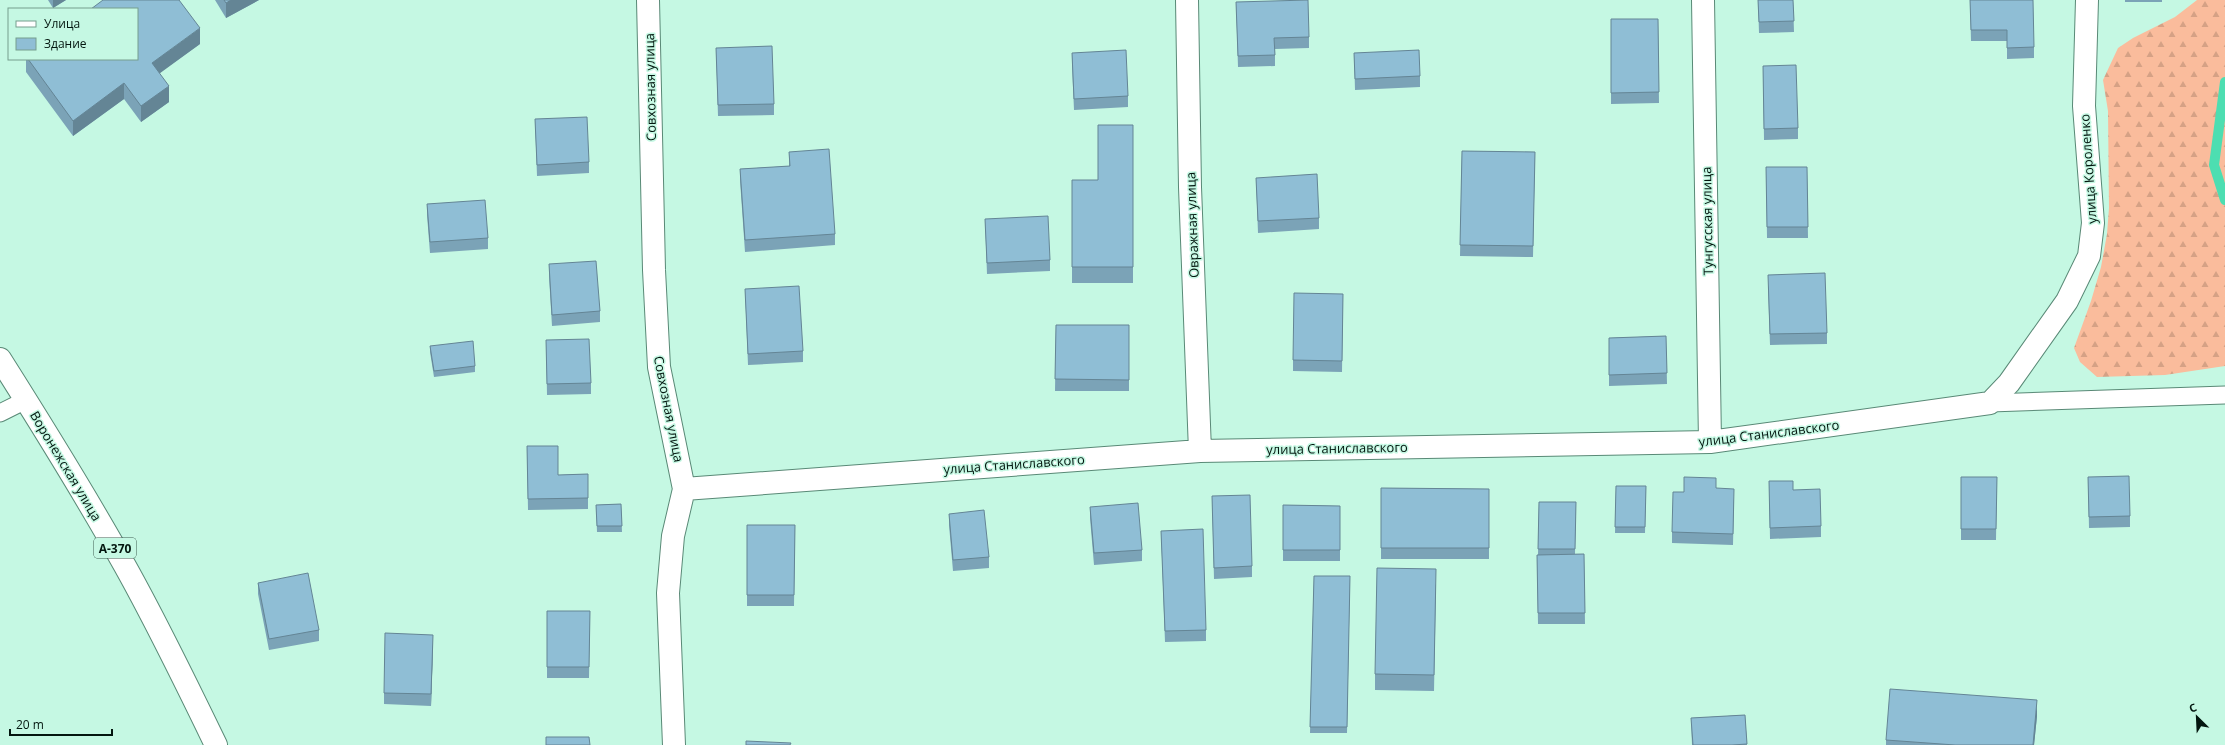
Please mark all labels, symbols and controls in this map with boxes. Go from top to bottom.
legend [8,8,138,60]
text: Улица [44,15,80,32]
street label: Совхозная улица [640,33,660,141]
text: Здание [44,35,87,52]
street label: улица Короленко [2075,113,2101,224]
street label: Тунгусская улица [1697,167,1717,275]
street label: Овражная улица [1181,172,1203,278]
street label: Совхозная улица [650,354,688,464]
street label: Воронежская улица [26,408,106,524]
street label: улица Станиславского [1698,415,1841,451]
street label: улица Станиславского [1266,438,1408,458]
street label: улица Станиславского [943,450,1085,478]
road number: А-370 [94,538,136,558]
north arrow [2177,697,2217,737]
text: С [2186,699,2199,716]
scale bar [10,711,112,737]
text: 20 m [16,716,44,733]

